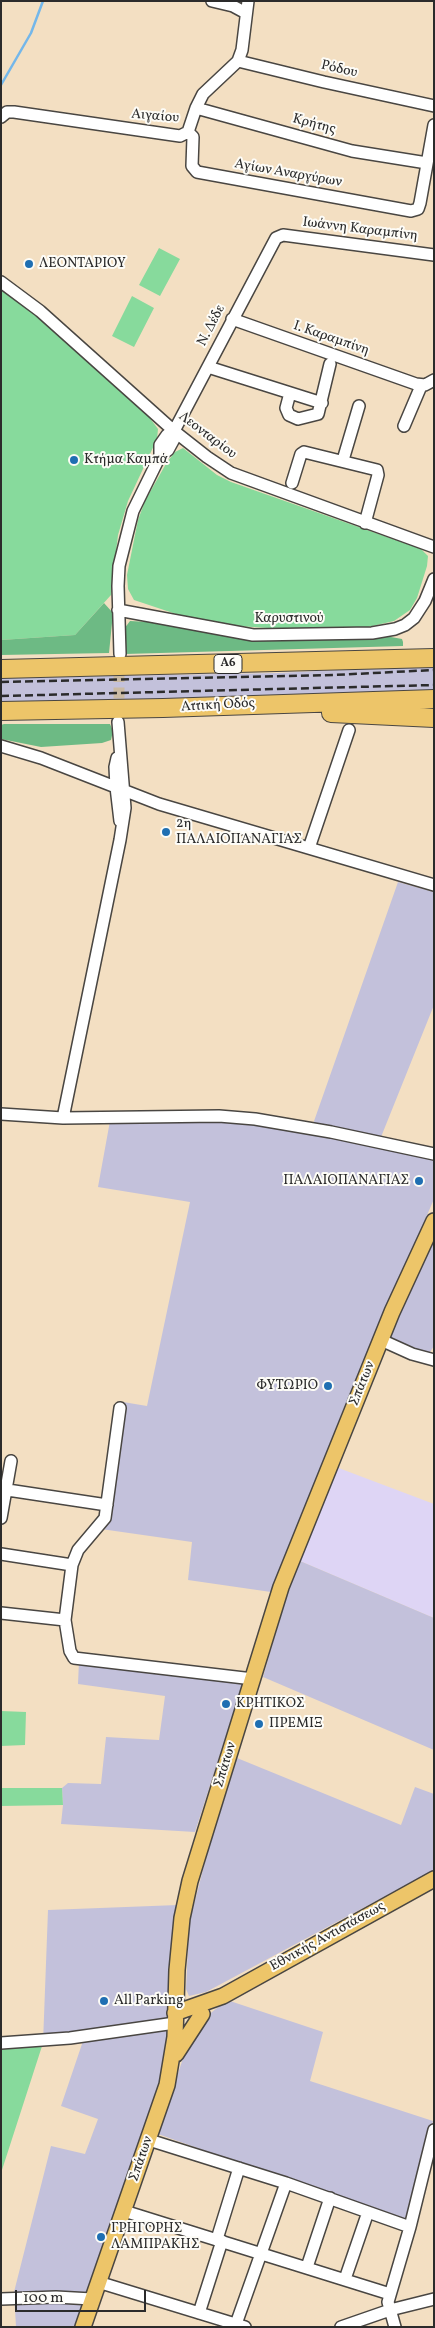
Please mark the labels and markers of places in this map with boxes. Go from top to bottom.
place label: ΛΕΟΝΤΑΡΙΟΥ [39,256,126,272]
marker: ΛΕΟΝΤΑΡΙΟΥ [23,258,35,270]
place label: Kτήμα Καμπά [84,452,168,468]
marker: Kτήμα Καμπά [68,454,80,466]
place label: 2η ΠΑΛΑΙΟΠΑΝΑΓΙΑΣ [176,816,302,849]
marker: 2η ΠΑΛΑΙΟΠΑΝΑΓΙΑΣ [160,826,172,838]
place label: ΠΑΛΑΙΟΠΑΝΑΓΙΑΣ [283,1173,409,1189]
marker: ΠΑΛΑΙΟΠΑΝΑΓΙΑΣ [413,1175,425,1187]
place label: ΦΥΤΩΡΙΟ [257,1378,318,1394]
marker: ΦΥΤΩΡΙΟ [322,1380,334,1392]
place label: ΚΡΗΤΙΚΟΣ [236,1696,304,1712]
marker: ΚΡΗΤΙΚΟΣ [220,1698,232,1710]
place label: ΠΡΕΜΙΞ [269,1716,323,1732]
marker: ΠΡΕΜΙΞ [253,1718,265,1730]
place label: All Parking [114,1993,183,2009]
marker: All Parking [98,1995,110,2007]
place label: ΓΡΗΓΟΡΗΣ ΛΑΜΠΡΑΚΗΣ [111,2221,199,2254]
marker: ΓΡΗΓΟΡΗΣ ΛΑΜΠΡΑΚΗΣ [95,2231,107,2243]

